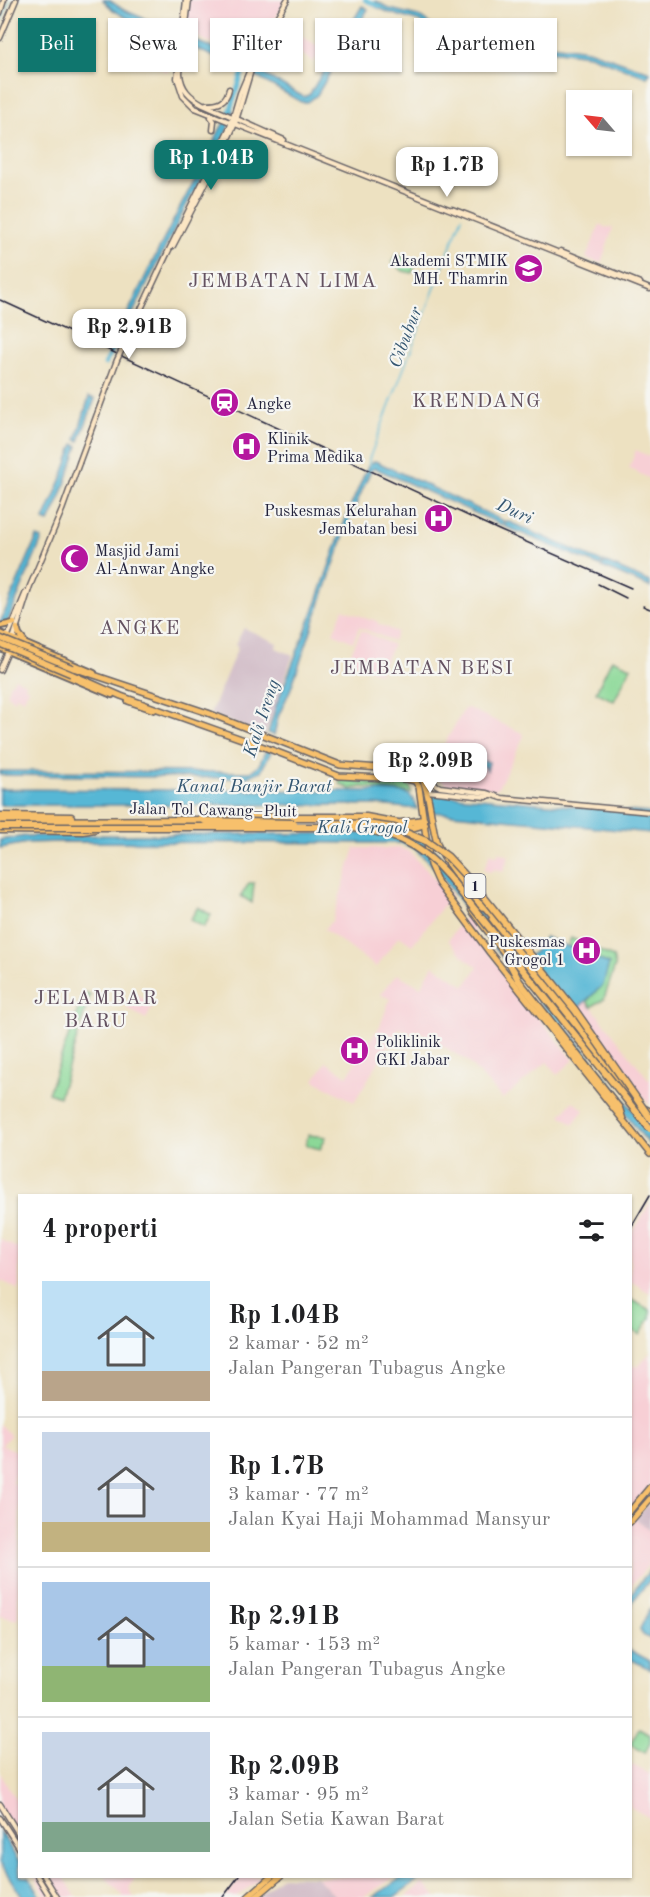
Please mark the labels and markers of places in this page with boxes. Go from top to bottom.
pin: Rp 1.04B [149,140,273,191]
pin: Rp 1.7B [392,147,502,198]
school or university icon: Akademi STMIK MH. Thamrin [513,253,545,285]
place label: Akademi STMIK MH. Thamrin [389,254,508,288]
pin: Rp 2.91B [67,309,191,360]
station icon: Angke [209,387,241,419]
place label: Angke [246,397,291,413]
hospital icon: Klinik Prima Medika [230,431,262,463]
place label: Klinik Prima Medika [267,432,364,466]
hospital icon: Puskesmas Kelurahan Jembatan besi [422,503,454,535]
place label: Puskesmas Kelurahan Jembatan besi [264,504,417,538]
mosque icon: Masjid Jami Al-Anwar Angke [58,543,90,575]
place label: Masjid Jami Al-Anwar Angke [95,544,214,578]
pin: Rp 2.09B [368,743,492,794]
hospital icon: Puskesmas Grogol 1 [570,934,602,966]
place label: Puskesmas Grogol 1 [488,935,565,969]
hospital icon: Poliklinik GKI Jabar [339,1034,371,1066]
place label: Poliklinik GKI Jabar [376,1035,450,1069]

